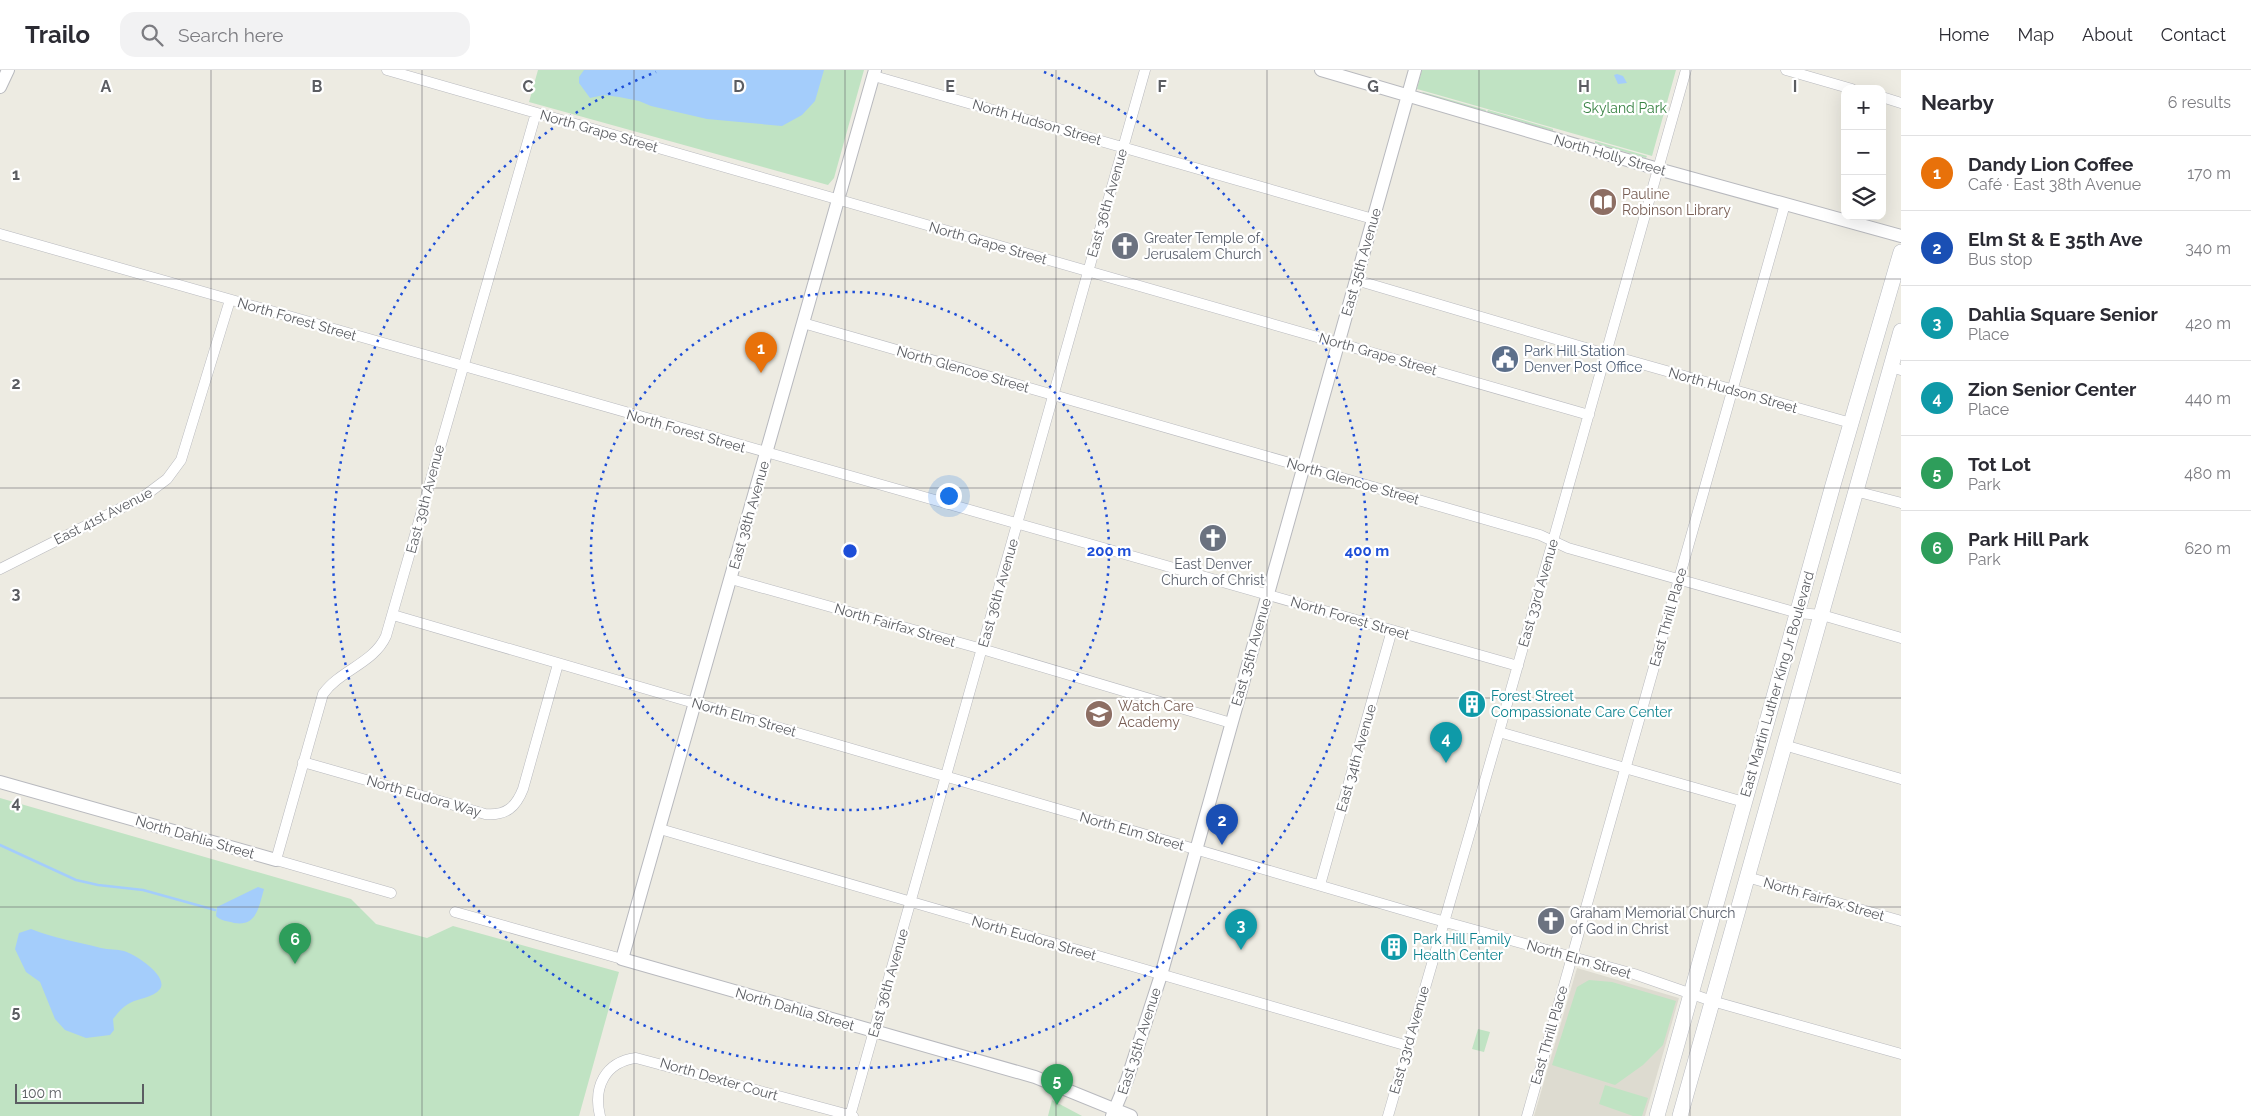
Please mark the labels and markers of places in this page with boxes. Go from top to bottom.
place label: Pauline Robinson Library [1622,186,1731,218]
library icon: Pauline Robinson Library [1588,187,1618,217]
place label: Greater Temple of Jerusalem Church [1144,230,1262,262]
church icon: Greater Temple of Jerusalem Church [1110,231,1140,261]
pin: 1 [745,332,777,373]
place label: Park Hill Station Denver Post Office [1524,343,1642,375]
public building icon: Park Hill Station Denver Post Office [1490,344,1520,374]
church icon: East Denver Church of Christ [1198,523,1228,553]
centre of rings [841,542,859,560]
place label: East Denver Church of Christ [1161,556,1265,588]
place label: Forest Street Compassionate Care Center [1491,688,1672,720]
building icon: Forest Street Compassionate Care Center [1457,689,1487,719]
place label: Watch Care Academy [1118,698,1194,730]
school or university icon: Watch Care Academy [1084,699,1114,729]
pin: 4 [1430,722,1462,763]
pin: 2 [1206,804,1238,845]
place label: Graham Memorial Church of God in Christ [1570,905,1736,937]
church icon: Graham Memorial Church of God in Christ [1536,906,1566,936]
pin: 3 [1225,909,1257,950]
pin: 6 [279,923,311,964]
place label: Park Hill Family Health Center [1413,931,1512,963]
building icon: Park Hill Family Health Center [1379,932,1409,962]
pin: 5 [1041,1064,1073,1105]

